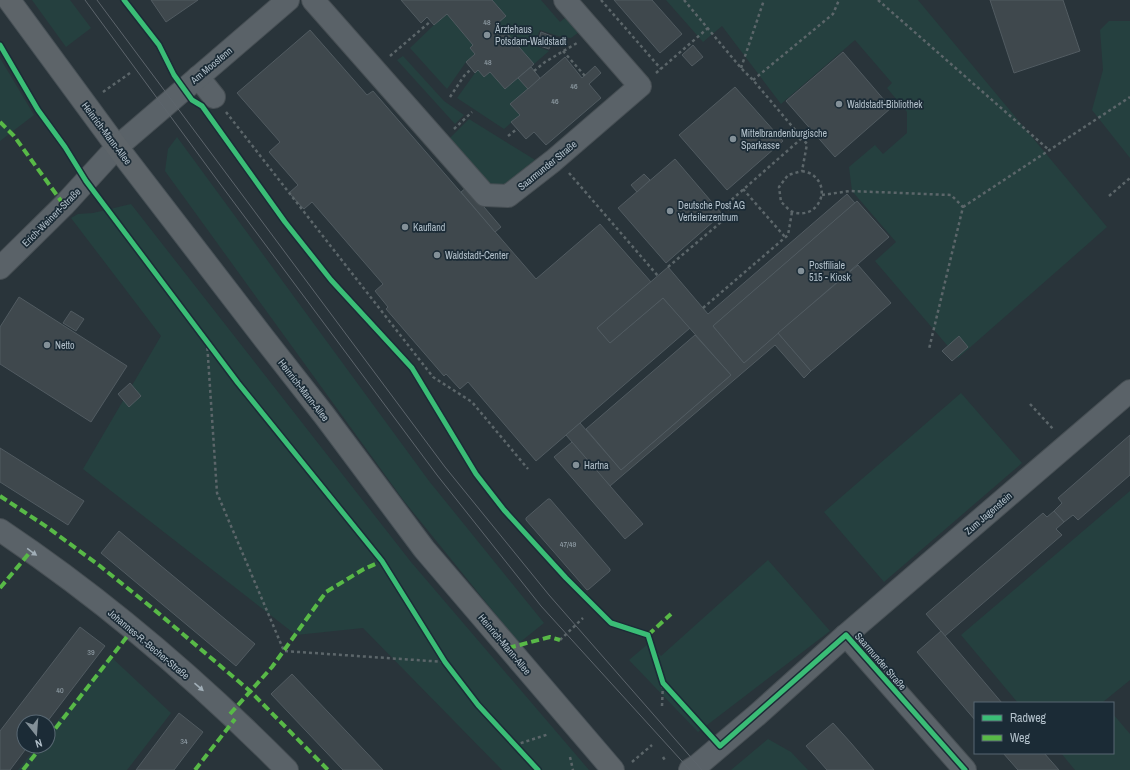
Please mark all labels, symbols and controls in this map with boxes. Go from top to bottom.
house number: 48 [483,17,491,27]
place label: Ärztehaus Potsdam-Waldstadt [494,23,567,48]
marker: Ärztehaus Potsdam-Waldstadt [482,30,492,40]
street label: Am Moosfenn [187,44,235,87]
house number: 48 [484,57,492,67]
house number: 46 [570,81,578,91]
house number: 46 [551,96,559,106]
place label: Waldstadt-Bibliothek [847,98,923,111]
street label: Heinrich-Mann-Allee [79,99,135,168]
marker: Waldstadt-Bibliothek [834,99,844,109]
place label: Mittelbrandenburgische Sparkasse [741,127,828,152]
marker: Mittelbrandenburgische Sparkasse [728,134,738,144]
street label: Saarmunder Straße [515,137,580,193]
street label: Erich-Weinert-Straße [19,185,84,249]
place label: Deutsche Post AG Verteilerzentrum [678,199,745,224]
marker: Deutsche Post AG Verteilerzentrum [665,206,675,216]
place label: Kaufland [413,221,445,234]
marker: Kaufland [400,222,410,232]
place label: Waldstadt-Center [445,249,509,262]
marker: Waldstadt-Center [432,250,442,260]
place label: Postfiliale 515 - Kiosk [809,259,851,284]
marker: Postfiliale 515 - Kiosk [796,266,806,276]
place label: Netto [55,339,75,352]
marker: Netto [42,340,52,350]
street label: Heinrich-Mann-Allee [275,357,332,424]
place label: Hartna [584,459,609,472]
marker: Hartna [571,460,581,470]
street label: Zum Jagenstein [962,489,1015,538]
house number: 47/49 [560,539,577,549]
one-way arrow [27,548,38,556]
street label: Johannes-R.-Becher-Straße [105,606,192,683]
street label: Heinrich-Mann-Allee [475,611,534,678]
street label: Saarmunder Straße [852,630,909,693]
house number: 39 [87,647,95,657]
one-way arrow [193,682,204,691]
house number: 40 [56,685,64,695]
legend [974,702,1114,754]
text: Radweg [1010,710,1047,726]
north arrow [16,714,56,754]
text: Weg [1010,730,1031,746]
text: N [34,736,44,751]
house number: 34 [180,736,188,746]

